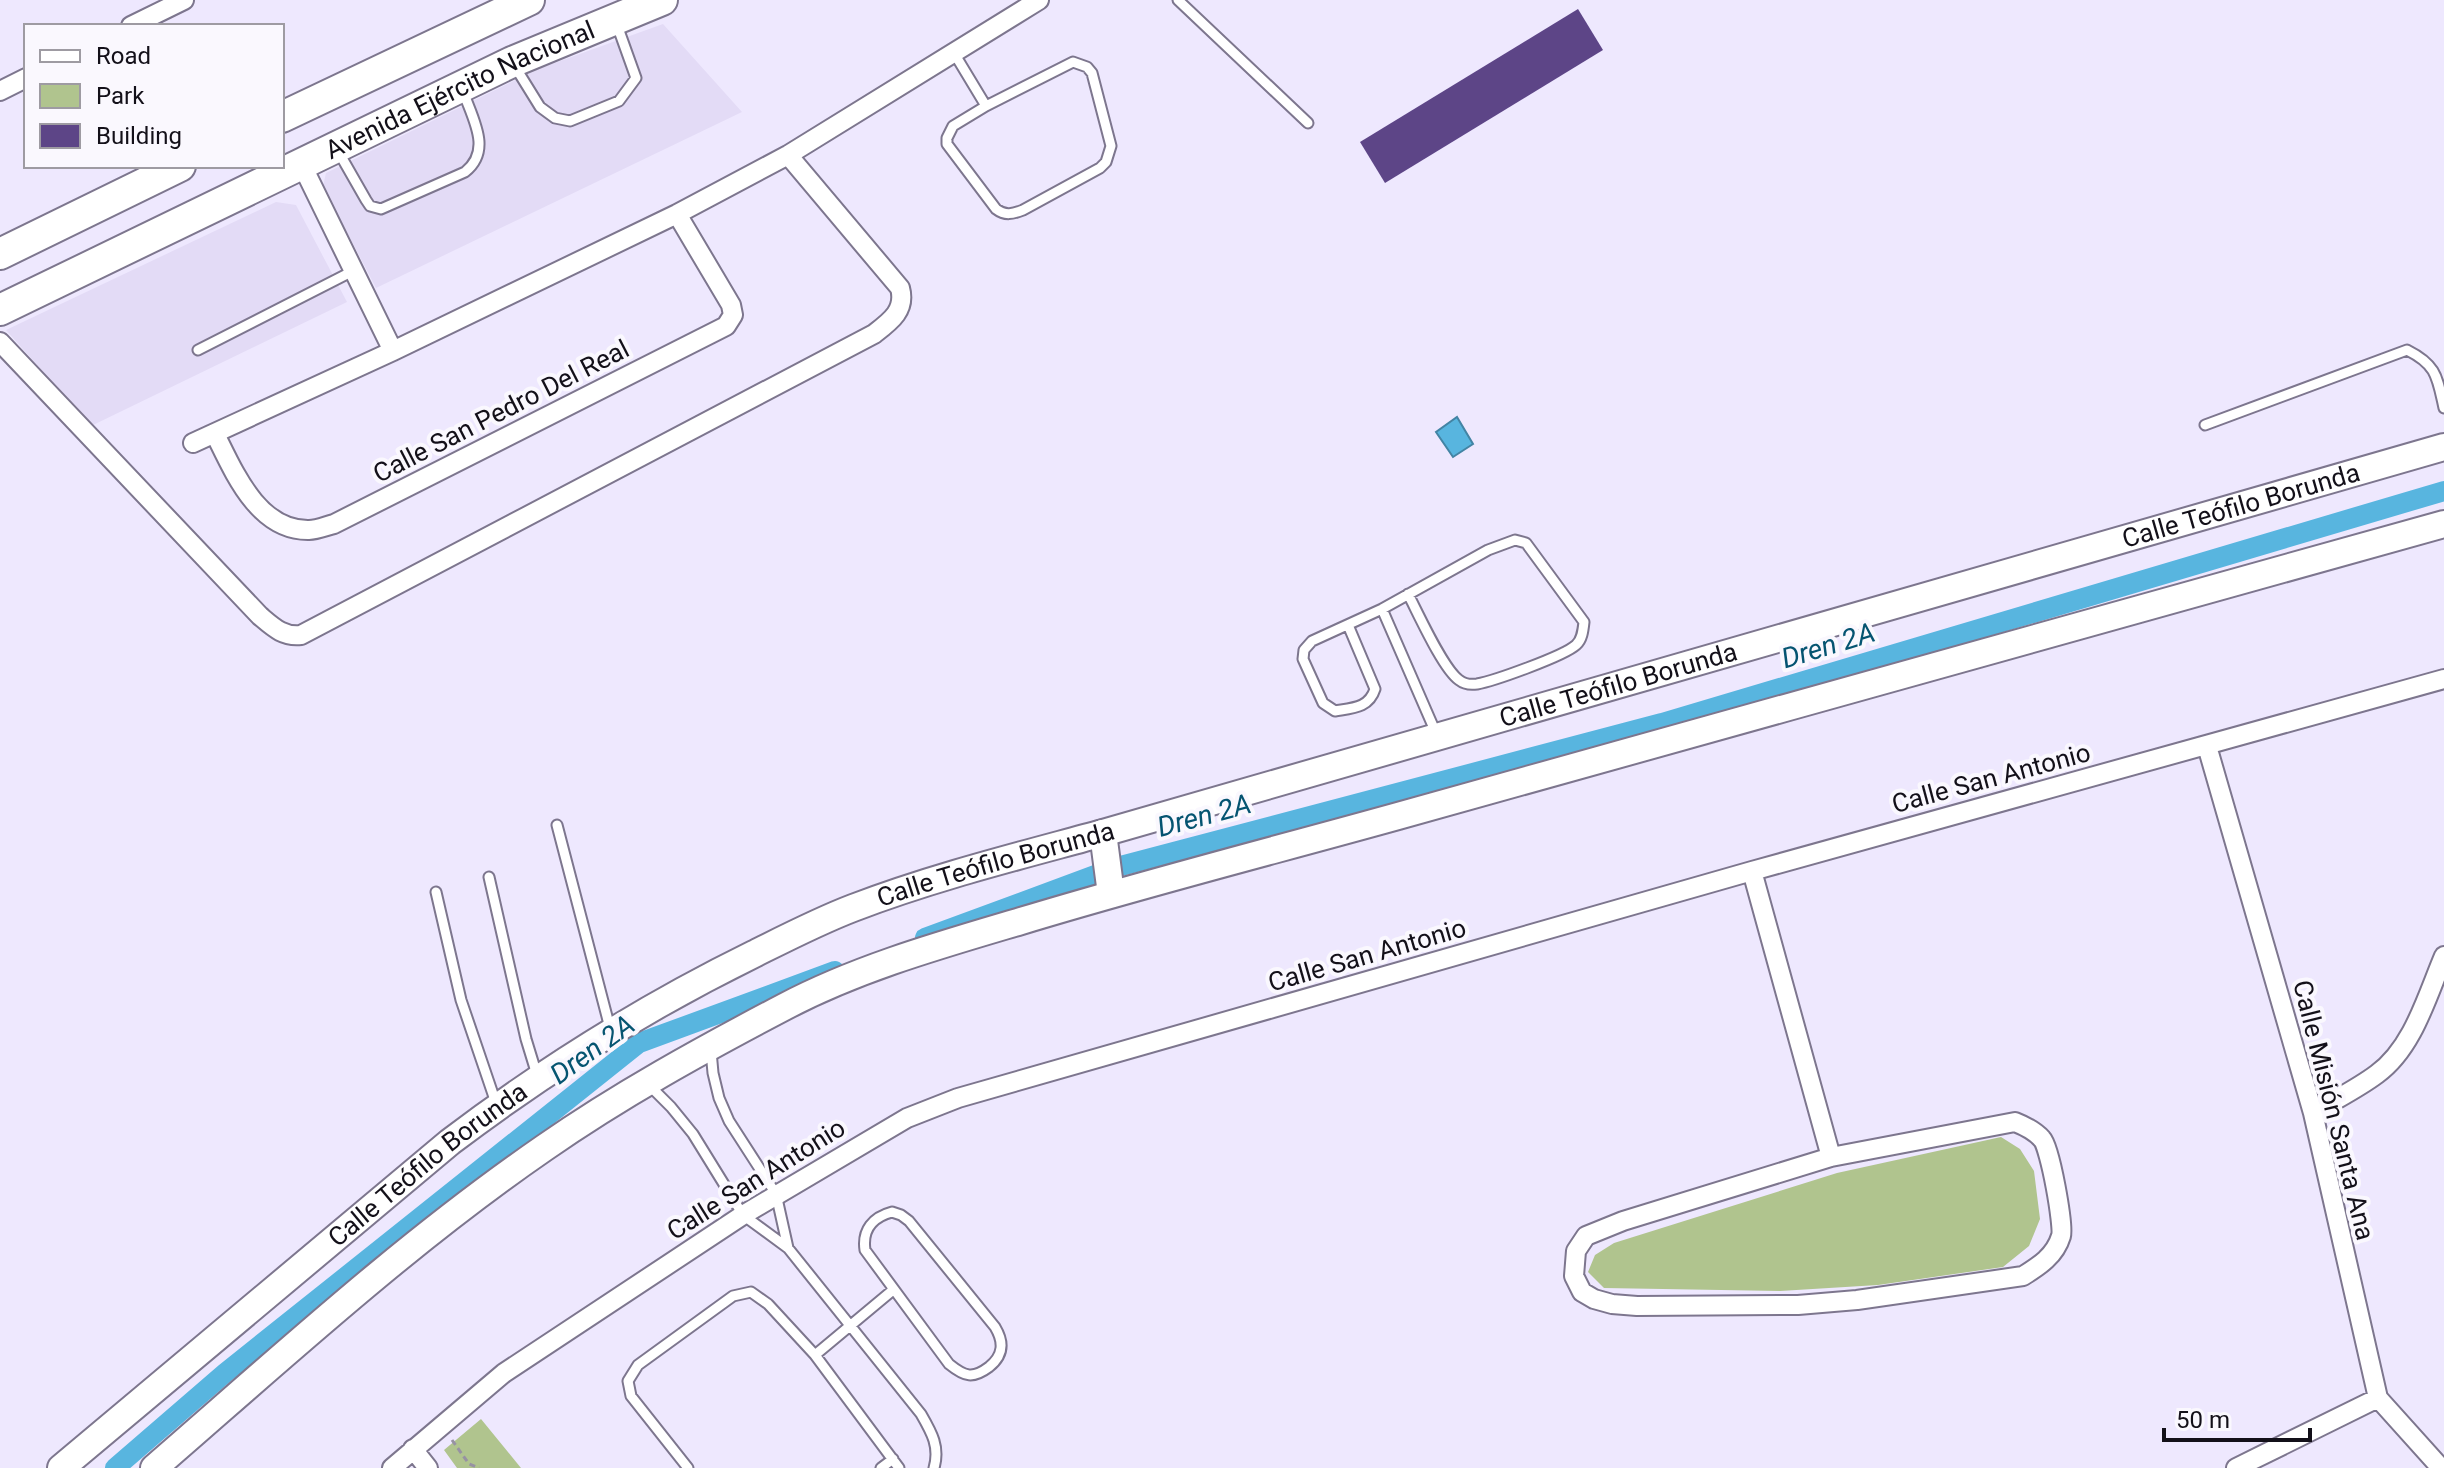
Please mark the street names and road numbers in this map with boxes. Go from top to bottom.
street label: Avenida Ejército Nacional [320,15,599,165]
street label: Calle San Pedro Del Real [368,333,634,489]
street label: Calle Teófilo Borunda [2119,457,2363,554]
street label: Calle Teófilo Borunda [1496,636,1740,733]
street label: Calle San Antonio [1888,737,2094,819]
street label: Calle Teófilo Borunda [873,816,1118,913]
street label: Calle San Antonio [1265,912,1469,998]
street label: Calle Misión Santa Ana [2287,977,2381,1243]
street label: Calle Teófilo Borunda [322,1076,533,1253]
street label: Calle San Antonio [661,1112,851,1246]

